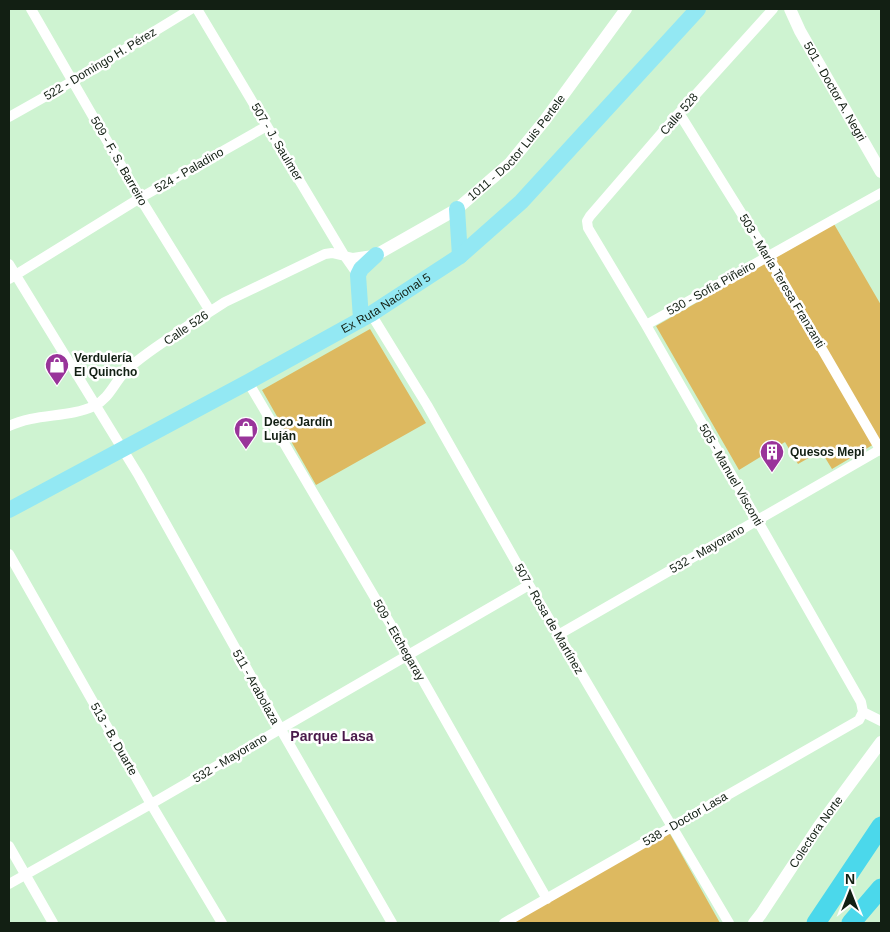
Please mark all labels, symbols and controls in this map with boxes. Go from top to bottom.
street label: 522 - Domingo H. Pérez [41,25,159,103]
street label: 501 - Doctor A. Negri [801,39,869,144]
street label: Calle 528 [657,90,701,138]
street label: 1011 - Doctor Luis Pertele [465,92,568,203]
street label: 507 - J. Saulmer [248,101,306,183]
street label: 509 - F. S. Barreiro [88,114,150,208]
street label: 524 - Paladino [152,144,226,195]
street label: 503 - María Teresa Franzanti [736,211,828,351]
street label: 530 - Sofía Piñeiro [664,258,758,318]
street label: Ex Ruta Nacional 5 [339,270,434,336]
street label: Calle 526 [161,308,211,348]
place label: Verdulería El Quincho [74,351,137,379]
shop icon: Verdulería El Quincho [44,352,70,386]
place label: Deco Jardín Luján [264,415,333,443]
shop icon: Deco Jardín Luján [233,416,259,450]
street label: 505 - Manuel Visconti [696,422,766,528]
building icon: Quesos Mepi [759,439,785,473]
place label: Quesos Mepi [790,445,865,459]
street label: 532 - Mayorano [667,522,747,576]
street label: 507 - Rosa de Martínez [512,561,586,677]
street label: 509 - Etchegaray [370,597,428,683]
street label: 511 - Arabolaza [230,647,282,727]
street label: 513 - B. Duarte [88,700,141,778]
district label: Parque Lasa [290,728,374,744]
street label: 532 - Mayorano [190,730,270,786]
street label: 538 - Doctor Lasa [640,789,730,849]
street label: Colectora Norte [786,793,846,871]
north arrow [825,867,875,917]
text: N [845,871,855,887]

